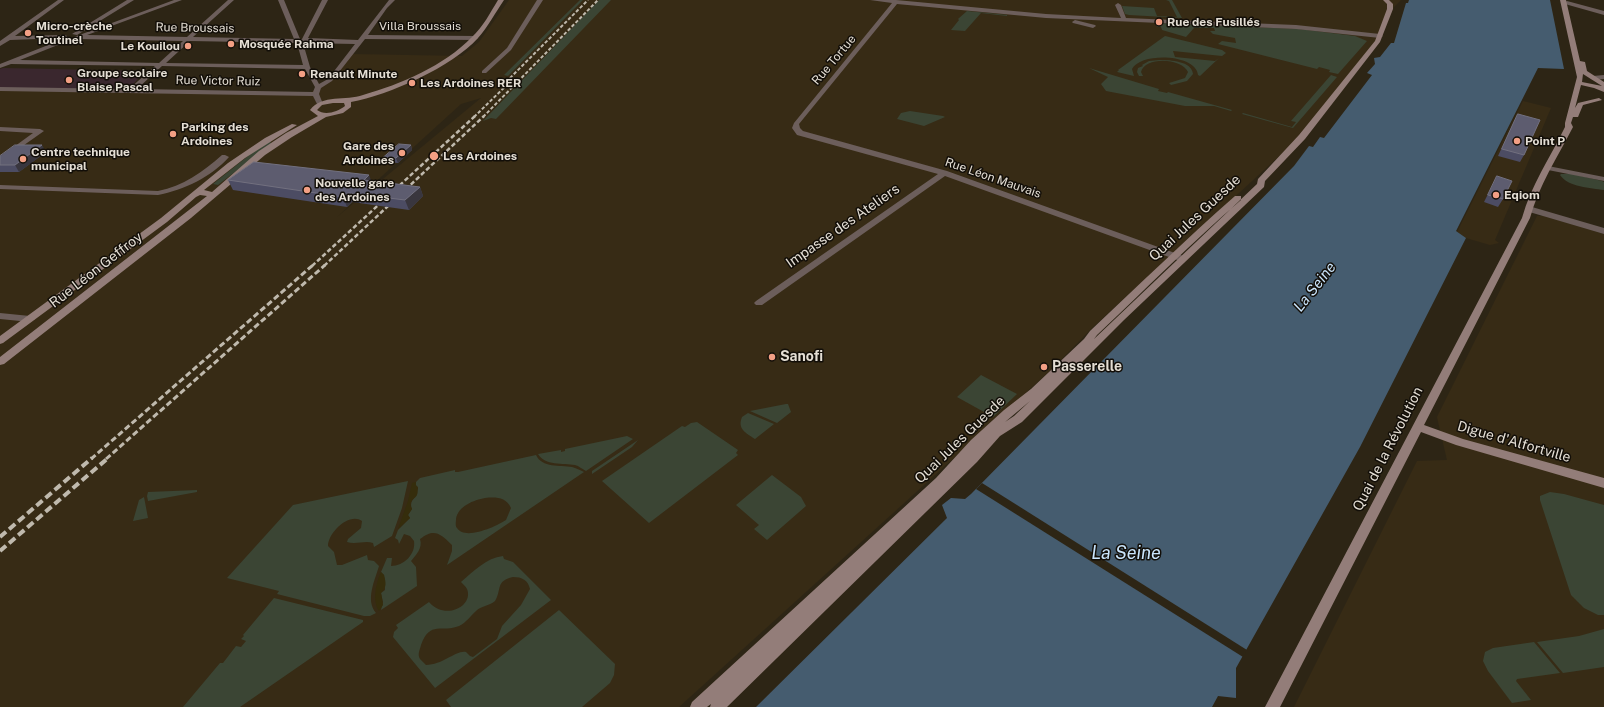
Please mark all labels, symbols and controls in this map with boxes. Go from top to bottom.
place label: Rue des Fusillés [1167,15,1260,29]
marker: Rue des Fusillés [1154,17,1164,27]
place label: Micro-crèche Toutinel [36,19,113,47]
street label: Villa Broussais [379,19,461,33]
street label: Rue Broussais [155,20,235,36]
marker: Micro-crèche Toutinel [23,28,33,38]
street label: Rue Tortue [809,32,859,88]
place label: Mosquée Rahma [239,37,334,51]
place label: Le Kouilou [120,39,180,53]
marker: Mosquée Rahma [226,39,236,49]
marker: Le Kouilou [183,41,193,51]
place label: Groupe scolaire Blaise Pascal [77,66,168,94]
place label: Renault Minute [310,67,398,81]
marker: Renault Minute [297,69,307,79]
street label: Rue Victor Ruiz [176,73,260,89]
marker: Groupe scolaire Blaise Pascal [64,75,74,85]
place label: Les Ardoines RER [420,76,521,90]
marker: Les Ardoines RER [407,78,417,88]
place label: Parking des Ardoines [181,120,248,148]
marker: Parking des Ardoines [168,129,178,139]
place label: Point P [1525,134,1565,148]
marker: Point P [1512,136,1522,146]
place label: Gare des Ardoines [343,139,394,167]
place label: Centre technique municipal [31,145,130,173]
marker: Gare des Ardoines [397,148,407,158]
place label: Les Ardoines [443,149,517,163]
marker: Les Ardoines [428,150,440,162]
marker: Centre technique municipal [18,154,28,164]
street label: Rue Léon Mauvais [943,155,1043,201]
street label: Quai Jules Guesde [1146,171,1244,265]
place label: Nouvelle gare des Ardoines [315,176,394,204]
street label: Impasse des Ateliers [783,181,903,271]
marker: Nouvelle gare des Ardoines [302,185,312,195]
place label: Eqiom [1504,188,1540,202]
marker: Eqiom [1491,190,1501,200]
street label: Rue Léon Geffroy [46,229,146,311]
water label: La Seine [1290,259,1340,315]
place label: Sanofi [780,349,823,365]
marker: Sanofi [767,352,777,362]
place label: Passerelle [1052,359,1122,375]
marker: Passerelle [1039,362,1049,372]
street label: Quai de la Révolution [1349,384,1427,514]
street label: Quai Jules Guesde [911,393,1009,487]
street label: Digue d'Alfortville [1455,418,1573,466]
water label: La Seine [1091,542,1161,564]

